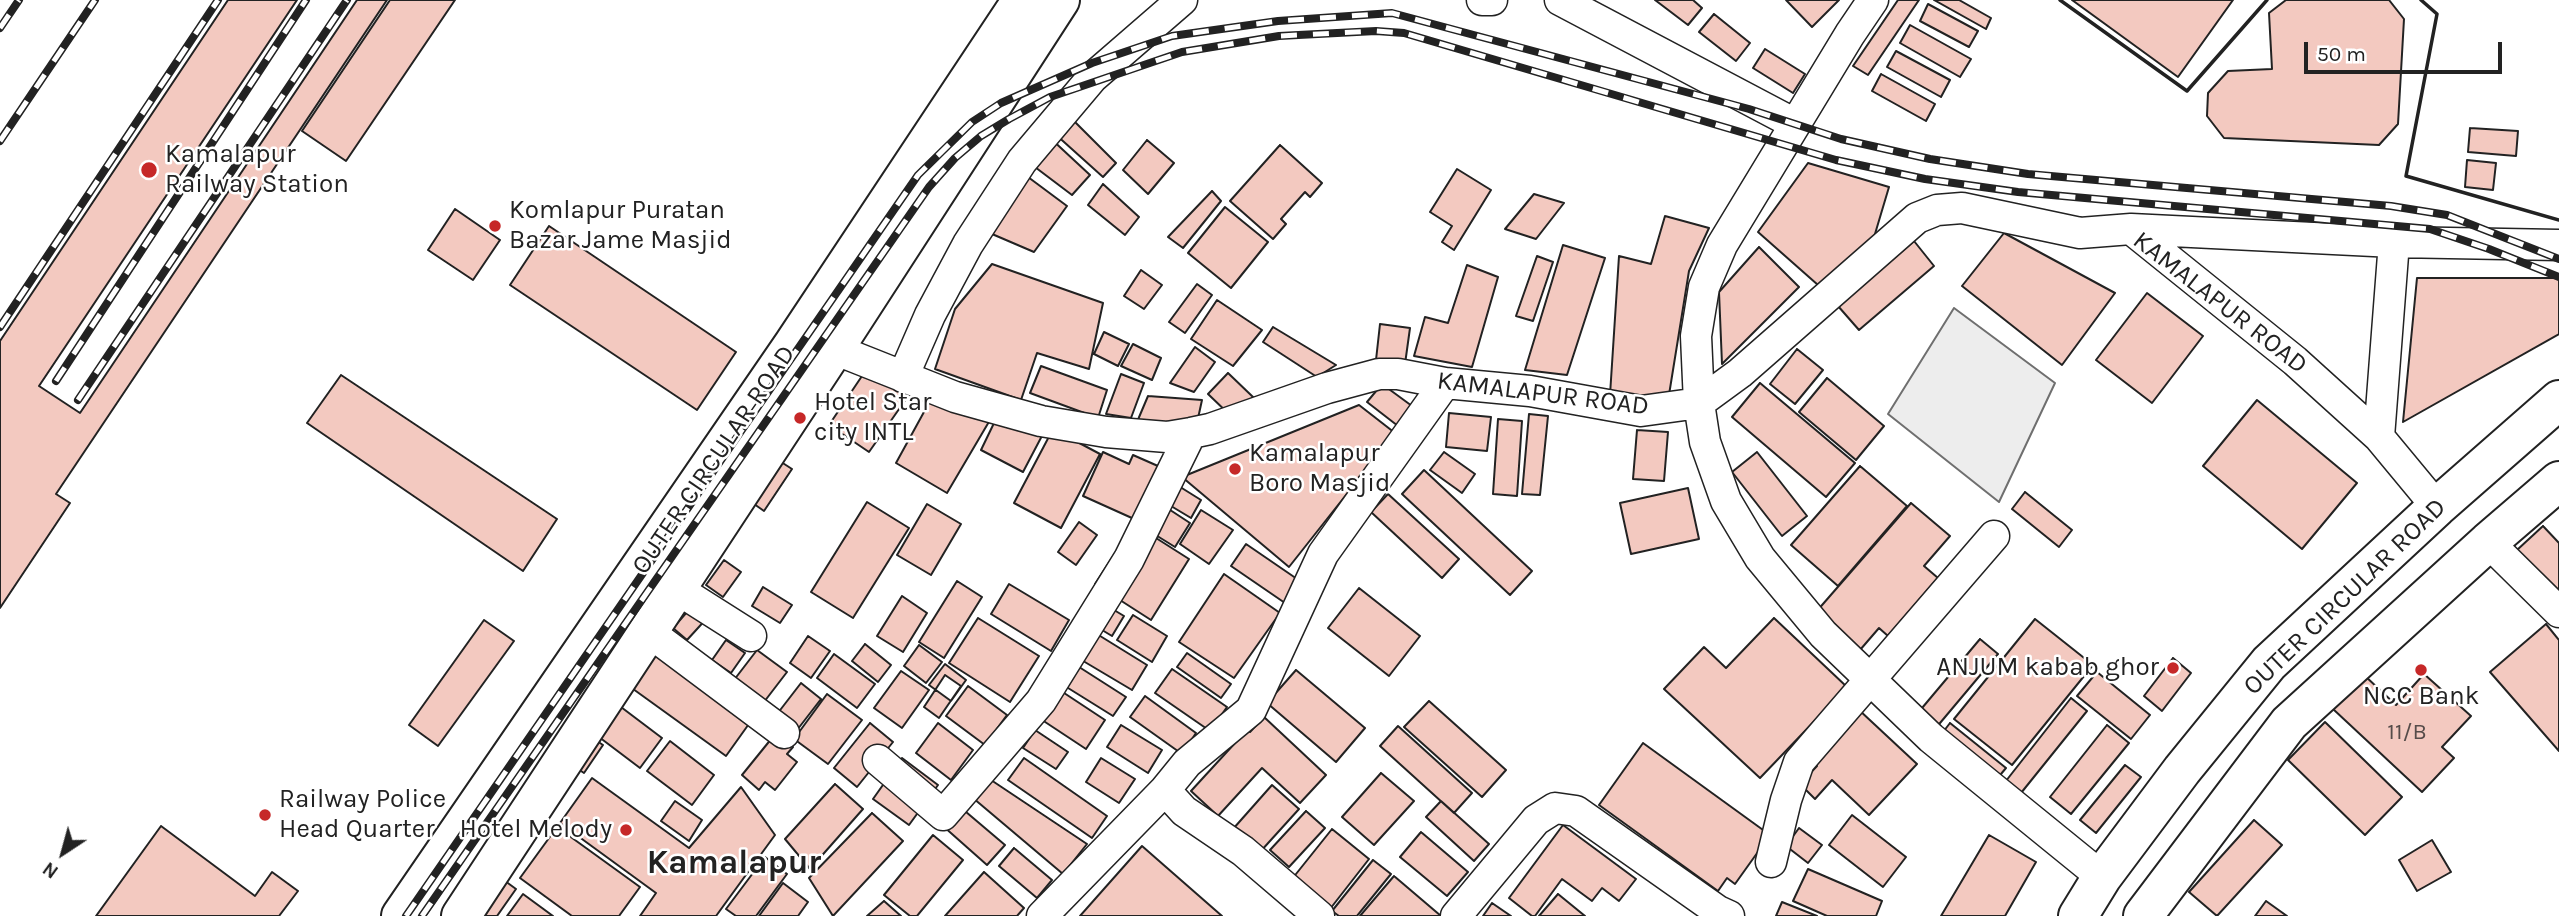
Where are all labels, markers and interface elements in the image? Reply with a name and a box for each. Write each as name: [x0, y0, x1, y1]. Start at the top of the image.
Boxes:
scale bar: [2307, 28, 2505, 72]
text: 50 m: [2317, 42, 2366, 66]
place label: Kamalapur Railway Station: [165, 139, 349, 200]
marker: Kamalapur Railway Station: [139, 160, 159, 180]
place label: Komlapur Puratan Bazar Jame Masjid: [509, 195, 732, 256]
marker: Komlapur Puratan Bazar Jame Masjid: [487, 218, 503, 234]
street label: KAMALAPUR ROAD: [2126, 225, 2314, 381]
street label: OUTER CIRCULAR ROAD: [626, 340, 802, 580]
street label: KAMALAPUR ROAD: [1435, 366, 1651, 422]
place label: Hotel Star city INTL: [814, 387, 931, 448]
marker: Hotel Star city INTL: [792, 410, 808, 426]
place label: Kamalapur Boro Masjid: [1249, 438, 1390, 500]
marker: Kamalapur Boro Masjid: [1227, 461, 1243, 477]
street label: OUTER CIRCULAR ROAD: [2237, 492, 2453, 702]
place label: ANJUM kabab ghor: [1936, 652, 2159, 684]
marker: ANJUM kabab ghor: [2165, 660, 2181, 676]
marker: NCC Bank: [2413, 662, 2429, 678]
place label: NCC Bank: [2363, 681, 2479, 713]
house number: 11/B: [2387, 718, 2427, 746]
place label: Railway Police Head Quarter: [279, 784, 446, 846]
marker: Railway Police Head Quarter: [257, 807, 273, 823]
place label: Hotel Melody: [459, 814, 612, 846]
north arrow: [28, 818, 98, 888]
marker: Hotel Melody: [618, 822, 634, 838]
district label: Kamalapur: [647, 844, 821, 884]
text: N: [39, 857, 63, 883]

